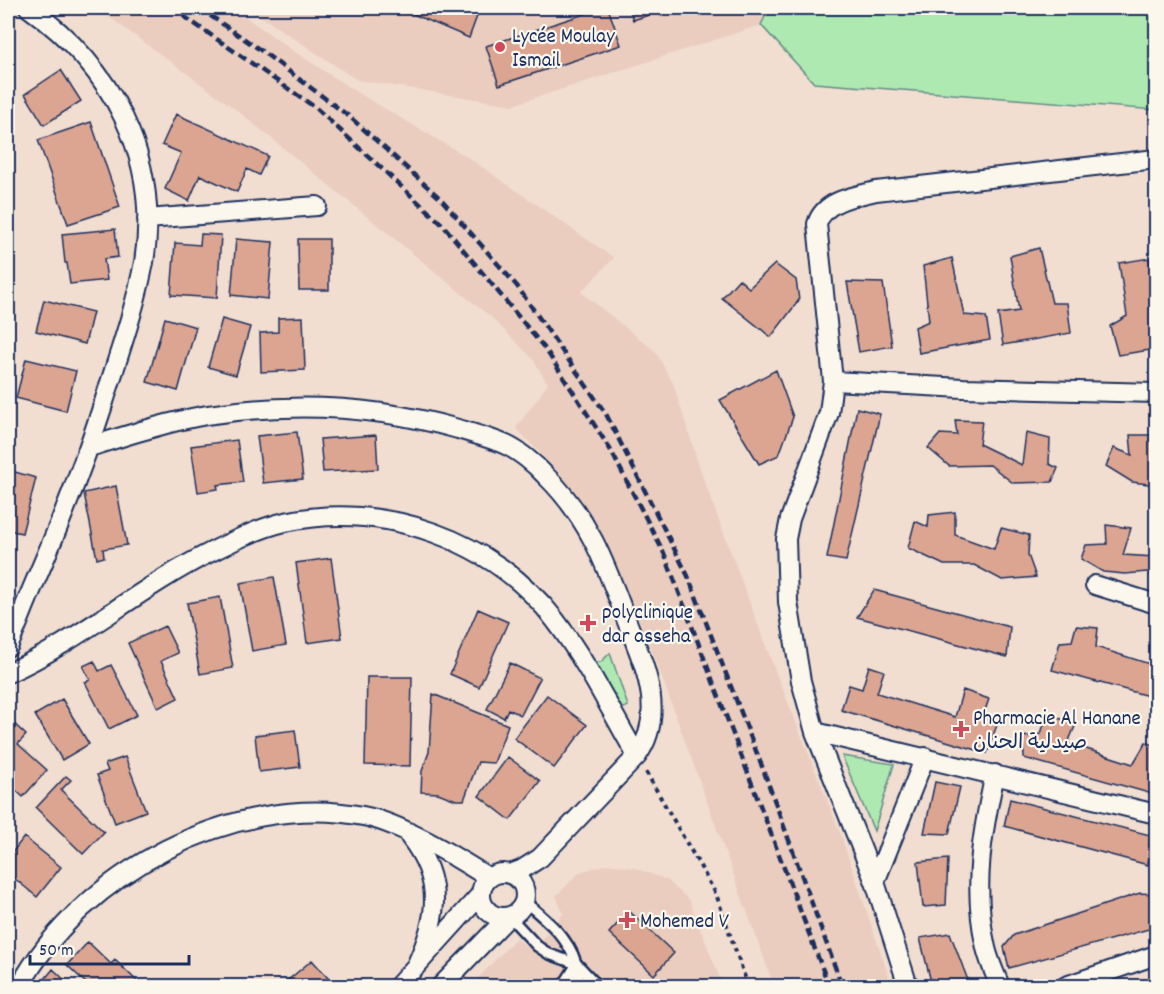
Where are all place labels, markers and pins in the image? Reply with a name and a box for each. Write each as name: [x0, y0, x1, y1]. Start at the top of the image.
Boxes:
place label: Lycée Moulay Ismail: [512, 23, 615, 77]
marker: Lycée Moulay Ismail: [493, 40, 507, 54]
place label: polyclinique dar asseha: [602, 599, 693, 653]
marker: polyclinique dar asseha: [579, 614, 597, 632]
place label: Pharmacie Al Hanane صيدلية الحنان: [973, 705, 1141, 759]
marker: Pharmacie Al Hanane صيدلية الحنان: [954, 722, 968, 736]
place label: Mohemed V: [640, 908, 729, 938]
marker: Mohemed V: [618, 911, 636, 929]

